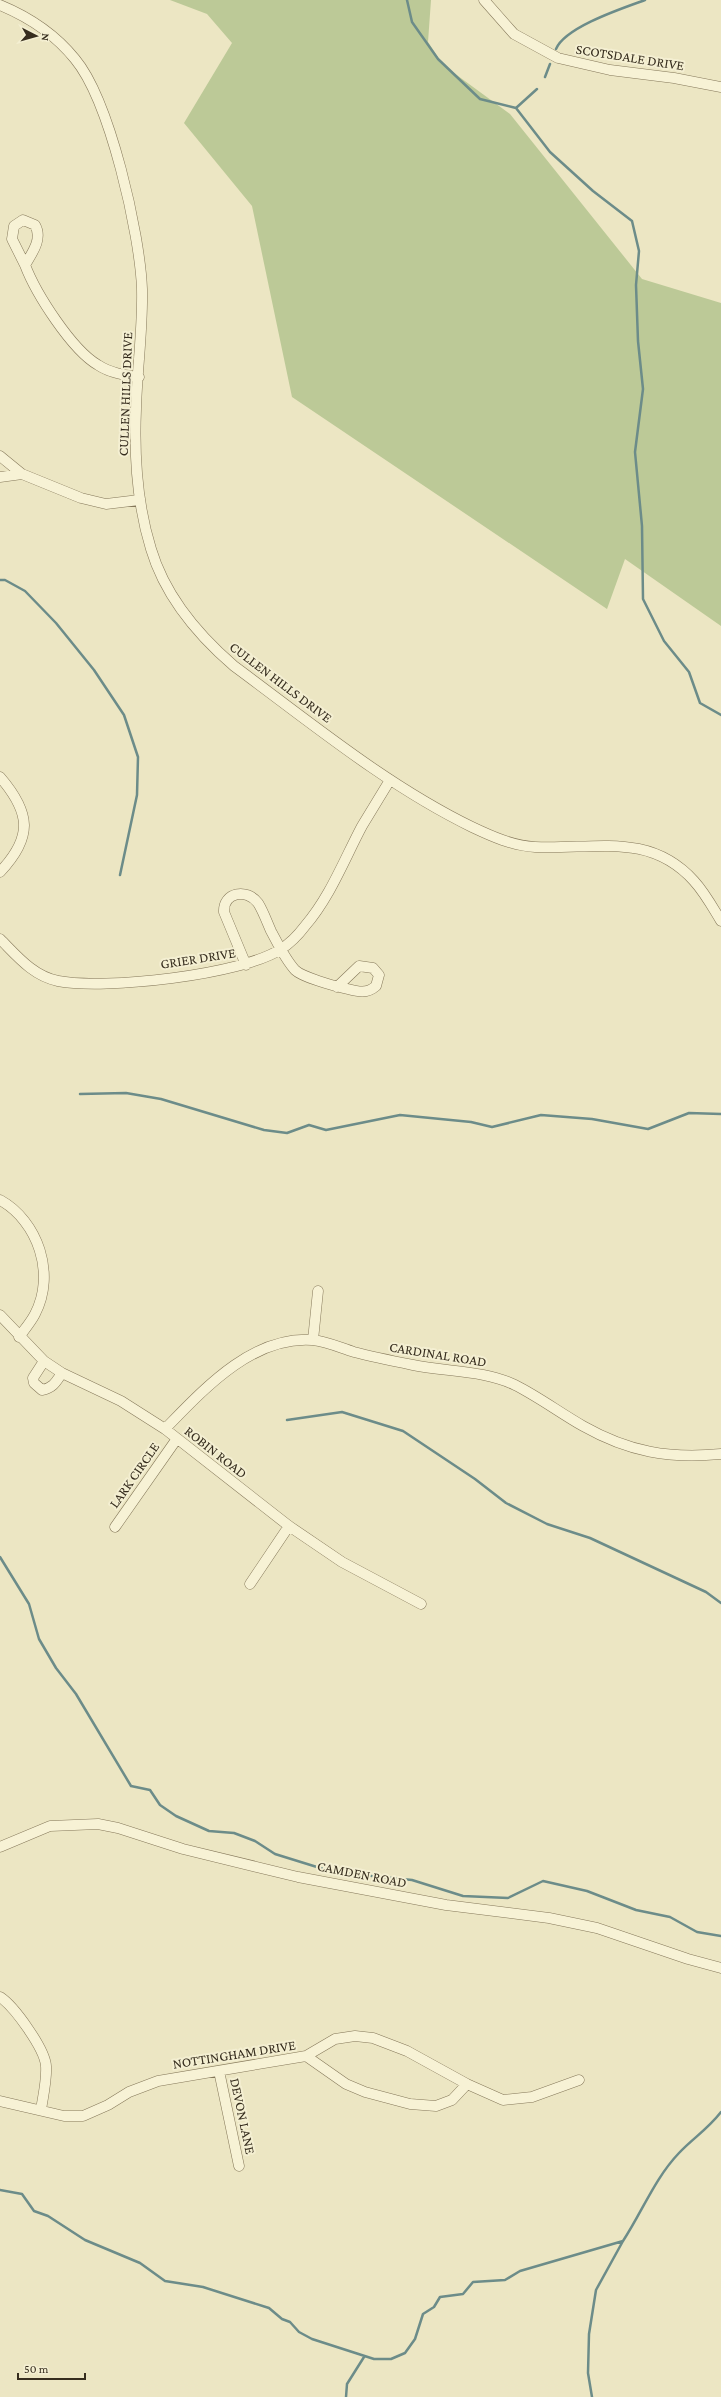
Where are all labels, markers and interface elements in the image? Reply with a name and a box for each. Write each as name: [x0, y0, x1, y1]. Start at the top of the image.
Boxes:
north arrow: [16, 16, 56, 56]
text: N: [40, 33, 52, 42]
street label: SCOTSDALE DRIVE: [575, 41, 686, 74]
street label: CULLEN HILLS DRIVE: [115, 331, 135, 456]
street label: CULLEN HILLS DRIVE: [227, 638, 336, 726]
street label: GRIER DRIVE: [159, 944, 237, 972]
street label: CARDINAL ROAD: [388, 1338, 488, 1370]
street label: ROBIN ROAD: [182, 1423, 250, 1481]
street label: LARK CIRCLE: [106, 1439, 163, 1511]
street label: CAMDEN ROAD: [316, 1857, 408, 1891]
street label: NOTTINGHAM DRIVE: [171, 2036, 297, 2072]
street label: DEVON LANE: [227, 2076, 259, 2156]
scale bar: [18, 2355, 85, 2381]
text: 50 m: [24, 2362, 49, 2376]

